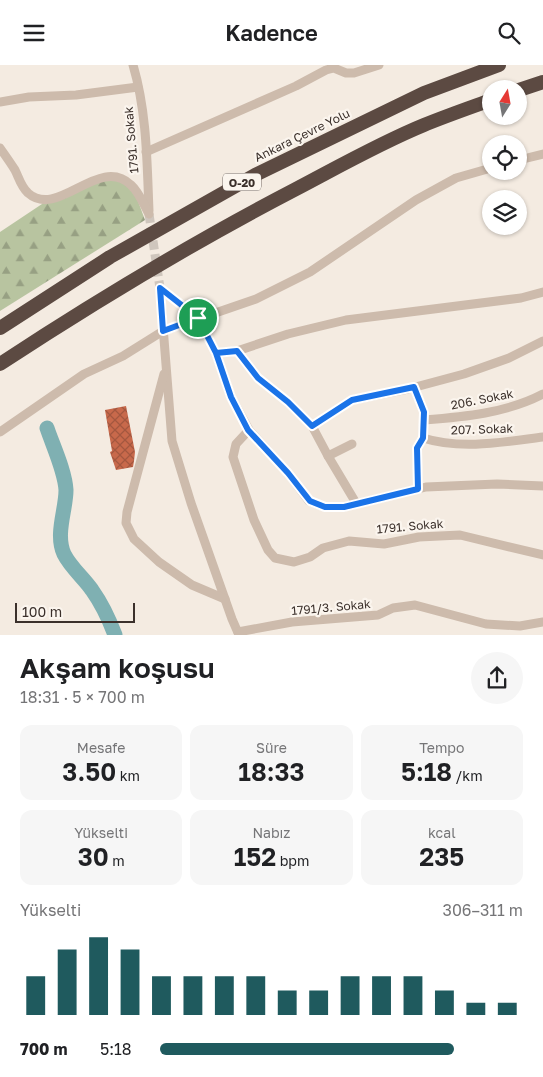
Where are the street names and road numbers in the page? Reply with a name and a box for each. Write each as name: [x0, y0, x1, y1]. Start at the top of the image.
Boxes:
street label: Ankara Çevre Yolu: [252, 105, 352, 165]
street label: 1791. Sokak: [121, 106, 141, 174]
road number: O-20: [223, 173, 261, 190]
street label: 206. Sokak: [449, 386, 515, 412]
street label: 207. Sokak: [451, 420, 514, 438]
street label: 1791. Sokak: [376, 516, 444, 536]
street label: 1791/3. Sokak: [291, 596, 372, 618]

